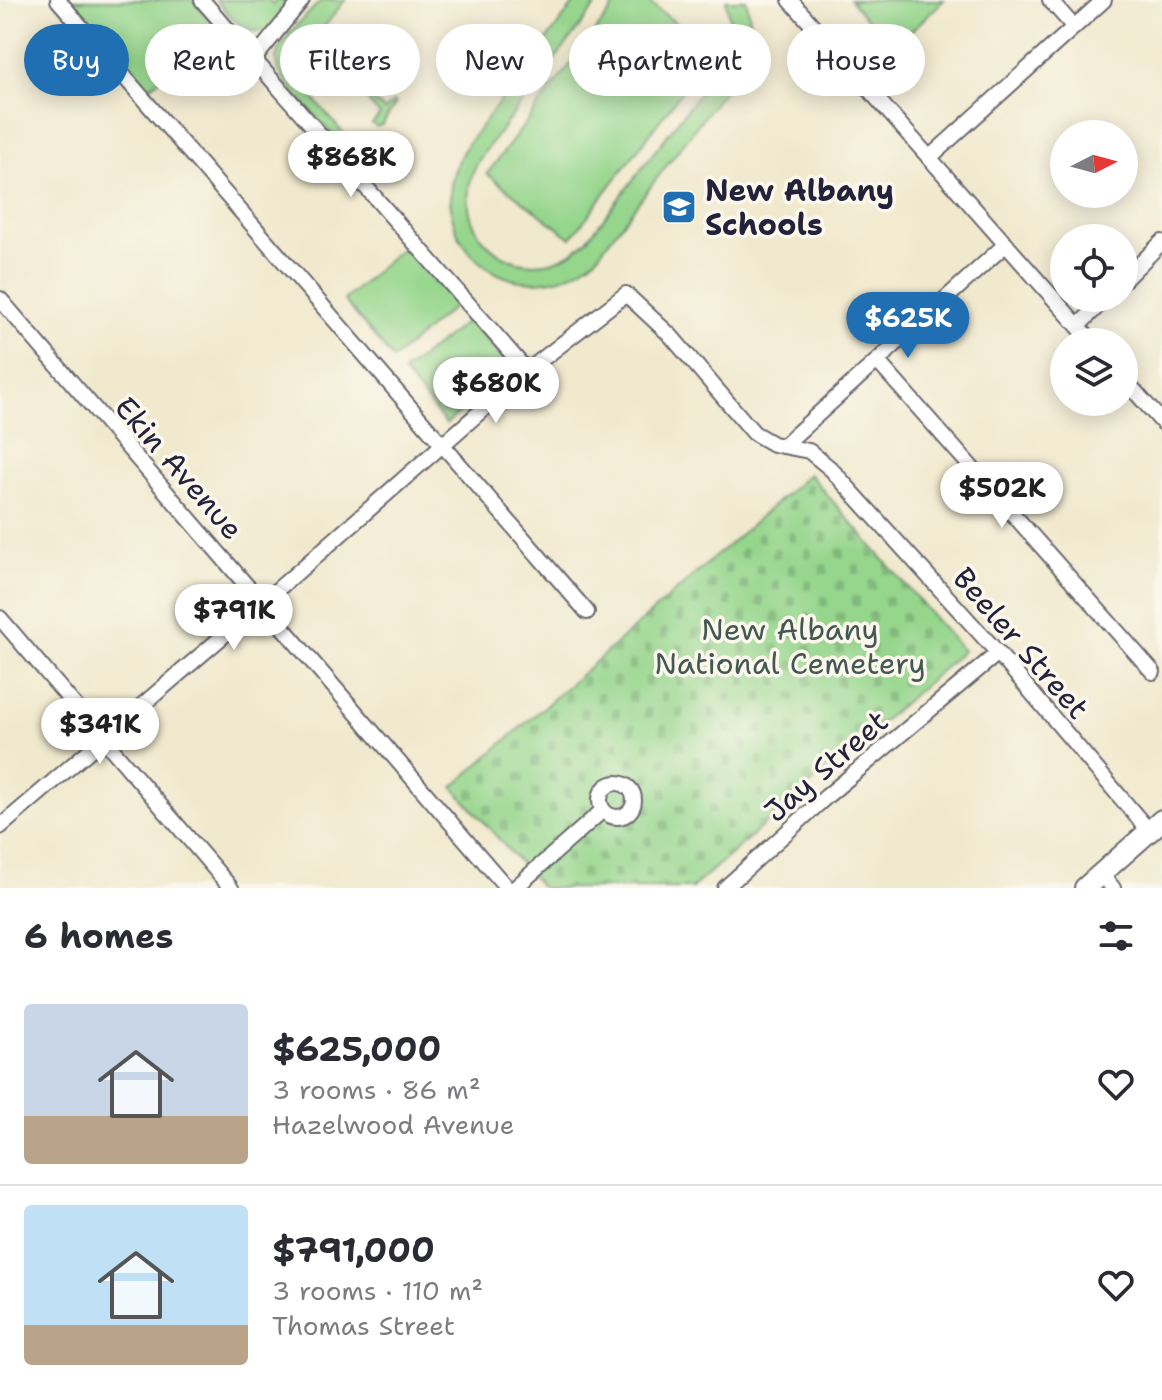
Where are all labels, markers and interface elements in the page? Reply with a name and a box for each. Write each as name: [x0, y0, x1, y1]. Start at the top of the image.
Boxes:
chip: Buy: [24, 24, 129, 96]
chip: Rent: [145, 24, 264, 96]
chip: Filters: [280, 24, 420, 96]
chip: New: [436, 24, 553, 96]
chip: Apartment: [569, 24, 771, 96]
chip: House: [787, 24, 925, 96]
north arrow: [1050, 120, 1138, 208]
map controls: [1050, 120, 1138, 416]
pin: $868K: [295, 131, 407, 199]
text: $868K: [306, 139, 396, 174]
place label: New Albany Schools: [705, 170, 894, 245]
school or university icon: New Albany Schools: [660, 188, 698, 226]
button: locate: [1050, 224, 1138, 312]
pin: $625K: [852, 292, 964, 360]
text: $625K: [864, 300, 952, 335]
button: layers: [1050, 328, 1138, 416]
pin: $680K: [440, 357, 552, 425]
text: $680K: [451, 365, 541, 400]
street label: Ekin Avenue: [105, 388, 253, 548]
pin: $502K: [946, 462, 1058, 530]
text: $502K: [958, 470, 1046, 505]
street label: Beeler Street: [944, 558, 1098, 728]
pin: $791K: [178, 584, 290, 652]
text: $791K: [193, 592, 275, 627]
park label: New Albany National Cemetery: [654, 609, 926, 684]
pin: $341K: [44, 698, 156, 766]
street label: Jay Street: [755, 701, 897, 831]
text: $341K: [59, 706, 141, 741]
text: 6 homes: [24, 913, 173, 959]
icon: filters: [1094, 914, 1138, 958]
text: $625,000: [272, 1026, 441, 1072]
icon: home: [88, 1036, 184, 1132]
icon: heart: [1094, 1062, 1138, 1106]
text: 3 rooms · 86 m²: [272, 1072, 481, 1107]
text: Hazelwood Avenue: [272, 1107, 514, 1142]
text: $791,000: [272, 1227, 435, 1273]
icon: home: [88, 1237, 184, 1333]
icon: heart: [1094, 1263, 1138, 1307]
text: 3 rooms · 110 m²: [272, 1273, 483, 1308]
text: Thomas Street: [272, 1308, 455, 1343]

